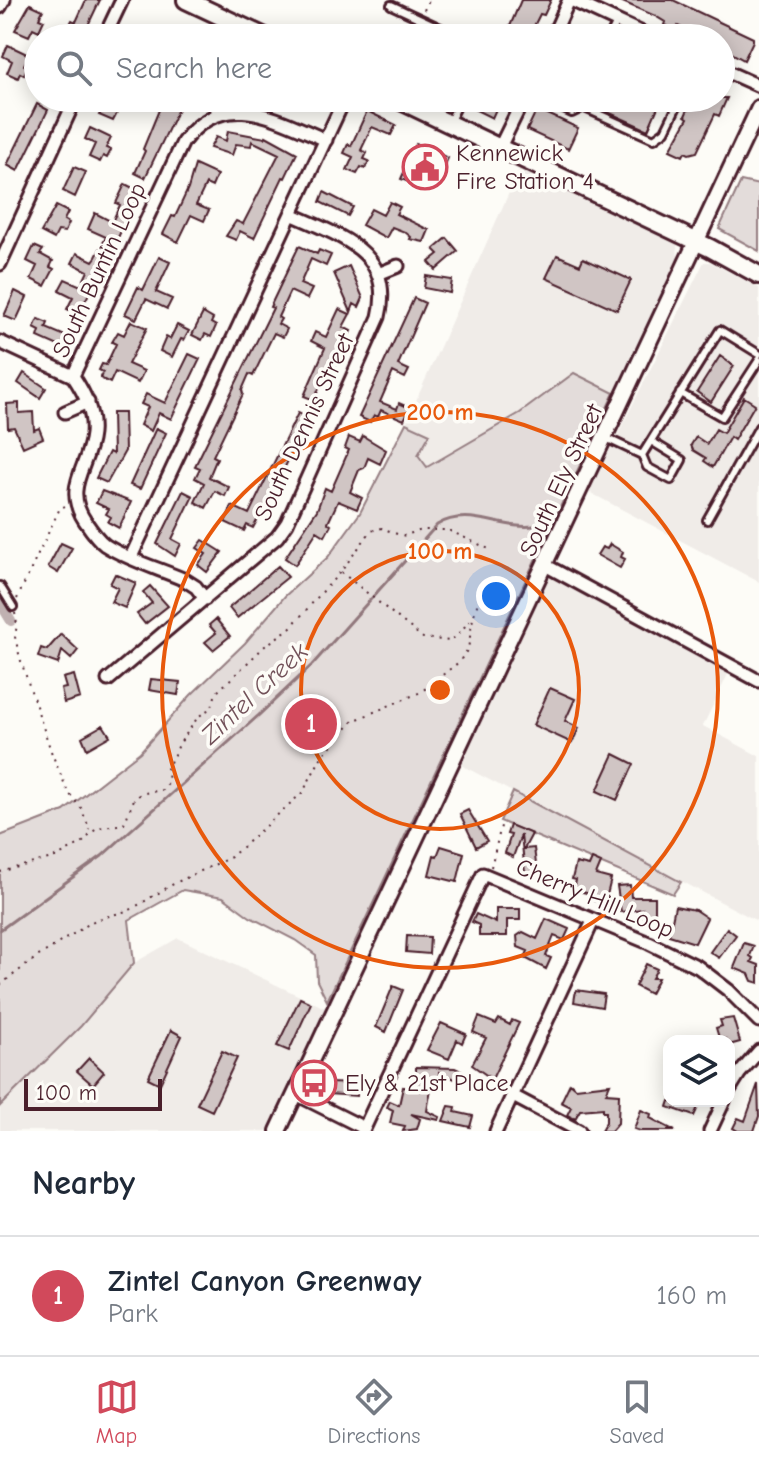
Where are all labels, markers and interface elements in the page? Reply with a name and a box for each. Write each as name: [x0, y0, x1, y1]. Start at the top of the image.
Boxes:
search box: [24, 24, 735, 112]
icon: search: [52, 46, 96, 90]
text: Search here: [116, 51, 272, 86]
place label: Kennewick Fire Station 4: [456, 139, 594, 195]
public building icon: Kennewick Fire Station 4: [401, 143, 449, 191]
street label: South Buntin Loop: [46, 178, 152, 362]
street label: South Dennis Street: [248, 328, 360, 525]
text: 200 m: [406, 398, 474, 426]
street label: South Ely Street: [514, 399, 609, 560]
text: 100 m: [408, 537, 472, 565]
your location: [476, 576, 516, 616]
water label: Zintel Creek: [194, 637, 314, 751]
centre of rings: [426, 676, 454, 704]
pin: 1: [285, 694, 337, 754]
street label: Cherry Hill Loop: [512, 852, 678, 944]
map controls: [663, 1035, 735, 1107]
button: layers: [663, 1035, 735, 1107]
bus stop icon: Ely & 21st Place: [290, 1059, 338, 1107]
place label: Ely & 21st Place: [345, 1069, 509, 1097]
scale bar: [24, 1075, 162, 1111]
text: 100 m: [36, 1080, 97, 1106]
text: Nearby: [32, 1163, 135, 1203]
text: Zintel Canyon Greenway: [108, 1264, 421, 1299]
text: 1: [53, 1281, 63, 1311]
text: 160 m: [657, 1281, 727, 1311]
text: Park: [108, 1299, 158, 1329]
tab: Map: [95, 1375, 139, 1449]
tab: Directions: [328, 1375, 421, 1449]
tab: Saved: [610, 1375, 664, 1449]

